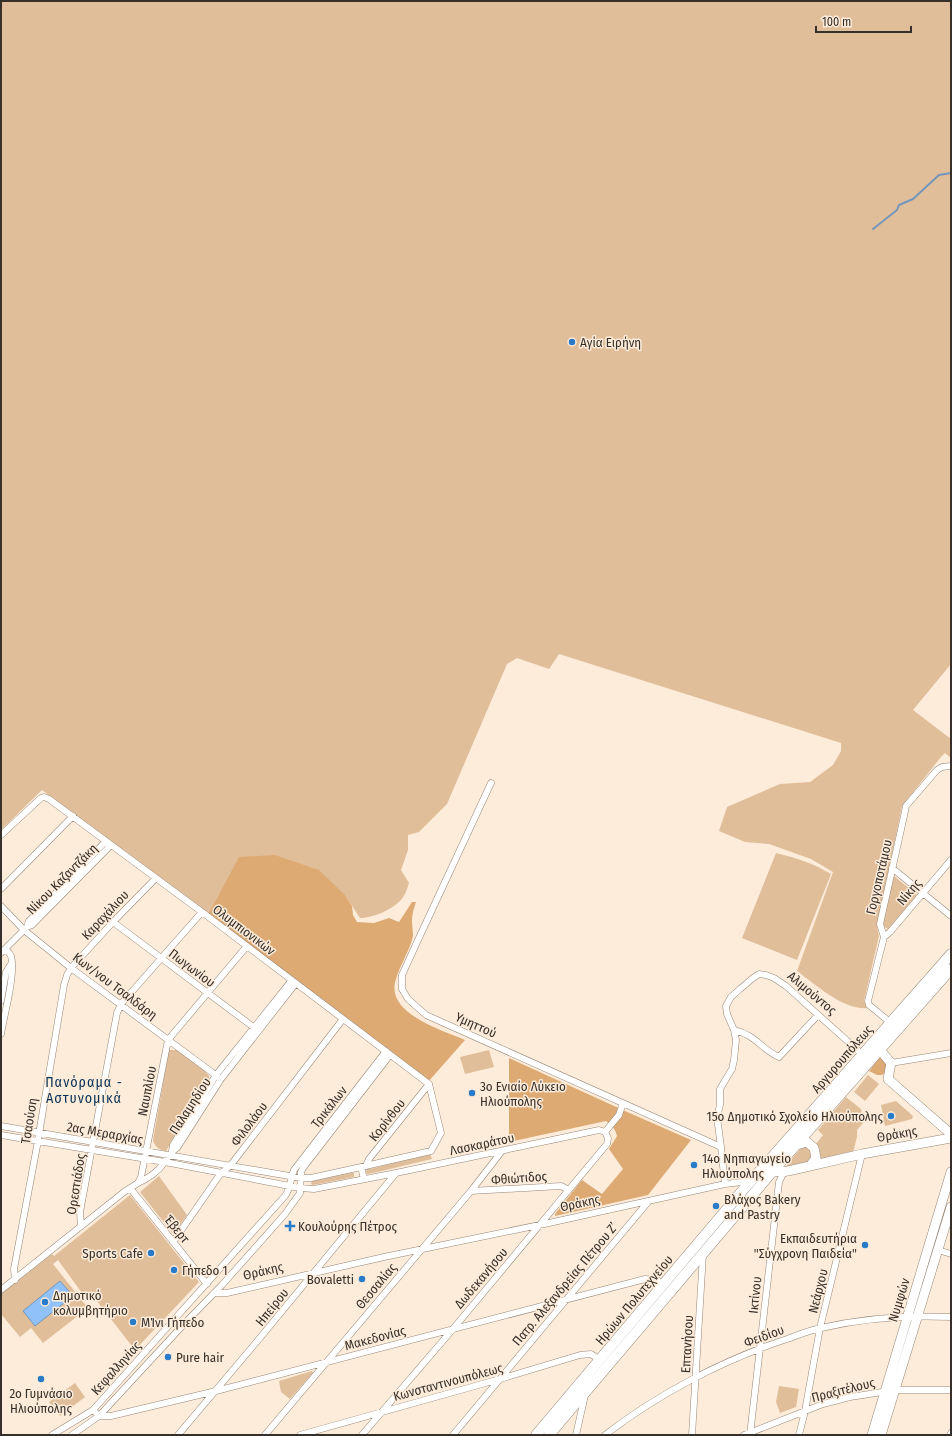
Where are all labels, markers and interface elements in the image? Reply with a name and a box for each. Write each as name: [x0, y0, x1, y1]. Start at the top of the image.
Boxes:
scale bar: [816, 8, 911, 34]
text: 100 m: [822, 15, 851, 29]
place label: Αγία Ειρήνη: [580, 335, 641, 350]
marker: Αγία Ειρήνη: [567, 337, 577, 347]
street label: Γοργοποτάμου: [863, 838, 895, 916]
street label: Νίκου Καζαντζάκη: [24, 841, 100, 917]
street label: Νίκης: [894, 875, 925, 908]
street label: Καραχάλιου: [78, 887, 132, 943]
street label: Ολυμπιονικών: [210, 902, 278, 958]
street label: Πωγωνίου: [166, 946, 218, 990]
street label: Κων/νου Τσαλδάρη: [70, 949, 160, 1023]
street label: Αλιμούντος: [785, 968, 840, 1018]
street label: Υμηττού: [453, 1009, 499, 1041]
street label: Αργυρουπόλεως: [808, 1022, 876, 1096]
street label: Ναυπλίου: [135, 1065, 159, 1117]
district label: Πανόραμα - Αστυνομικά: [45, 1074, 123, 1107]
street label: Παλαμηδίου: [166, 1075, 214, 1137]
place label: 3ο Ενιαίο Λύκειο Ηλιούπολης: [480, 1079, 566, 1109]
street label: Τρικάλων: [308, 1083, 350, 1131]
marker: 3ο Ενιαίο Λύκειο Ηλιούπολης: [467, 1088, 477, 1098]
street label: Κορίνθου: [366, 1096, 408, 1144]
street label: Τσαούση: [18, 1097, 40, 1145]
street label: Φιλολάου: [228, 1099, 270, 1149]
place label: 15ο Δημοτικό Σχολείο Ηλιούπολης: [707, 1109, 883, 1124]
marker: 15ο Δημοτικό Σχολείο Ηλιούπολης: [886, 1111, 896, 1121]
street label: 2ας Μεραρχίας: [66, 1119, 145, 1147]
street label: Θράκης: [876, 1123, 919, 1145]
street label: Λασκαράτου: [448, 1130, 516, 1158]
place label: 14ο Νηπιαγωγείο Ηλιούπολης: [702, 1151, 791, 1181]
street label: Ορεστιάδος: [64, 1152, 88, 1216]
marker: 14ο Νηπιαγωγείο Ηλιούπολης: [689, 1160, 699, 1170]
street label: Φθιώτιδος: [491, 1169, 548, 1187]
street label: Θράκης: [559, 1191, 602, 1215]
place label: Βλάχος Bakery and Pastry: [724, 1192, 801, 1222]
marker: Βλάχος Bakery and Pastry: [711, 1201, 721, 1211]
street label: Έβερτ: [161, 1212, 193, 1246]
place label: Κουλούρης Πέτρος: [298, 1219, 398, 1234]
street label: Πατρ. Αλεξανδρείας Πέτρου Ζ’: [509, 1219, 621, 1349]
marker: Κουλούρης Πέτρος: [285, 1221, 295, 1231]
place label: Εκπαιδευτήρια "Σύγχρονη Παιδεία": [754, 1231, 857, 1261]
marker: Εκπαιδευτήρια "Σύγχρονη Παιδεία": [860, 1240, 870, 1250]
street label: Δωδεκανήσου: [451, 1245, 511, 1311]
place label: Sports Cafe: [82, 1246, 143, 1261]
marker: Sports Cafe: [146, 1248, 156, 1258]
street label: Ηρώων Πολυτεχνείου: [592, 1252, 676, 1348]
street label: Θράκης: [242, 1259, 285, 1283]
street label: Θεσσαλίας: [352, 1260, 400, 1312]
place label: Γήπεδο 1: [182, 1263, 228, 1278]
marker: Γήπεδο 1: [169, 1265, 179, 1275]
street label: Νεάρχου: [805, 1267, 831, 1315]
place label: Bovaletti: [307, 1272, 354, 1287]
marker: Bovaletti: [357, 1274, 367, 1284]
street label: Ικτίνου: [746, 1276, 764, 1314]
street label: Νυμφών: [885, 1276, 913, 1324]
street label: Ηπείρου: [252, 1285, 292, 1329]
place label: Δημοτικό κολυμβητήριο: [53, 1288, 128, 1318]
marker: Δημοτικό κολυμβητήριο: [40, 1297, 50, 1307]
place label: ΜΊνι Γήπεδο: [141, 1315, 205, 1330]
street label: Επτανήσου: [678, 1315, 696, 1373]
marker: ΜΊνι Γήπεδο: [128, 1317, 138, 1327]
street label: Φειδίου: [742, 1322, 786, 1350]
street label: Μακεδονίας: [343, 1323, 408, 1353]
street label: Κεφαλληνίας: [88, 1338, 144, 1398]
place label: Pure hair: [176, 1350, 224, 1365]
marker: Pure hair: [163, 1352, 173, 1362]
street label: Κωνσταντινουπόλεως: [392, 1360, 505, 1404]
marker: 2ο Γυμνάσιο Ηλιούπολης: [36, 1374, 46, 1384]
street label: Πραξιτέλους: [810, 1375, 877, 1405]
place label: 2ο Γυμνάσιο Ηλιούπολης: [9, 1386, 73, 1416]

